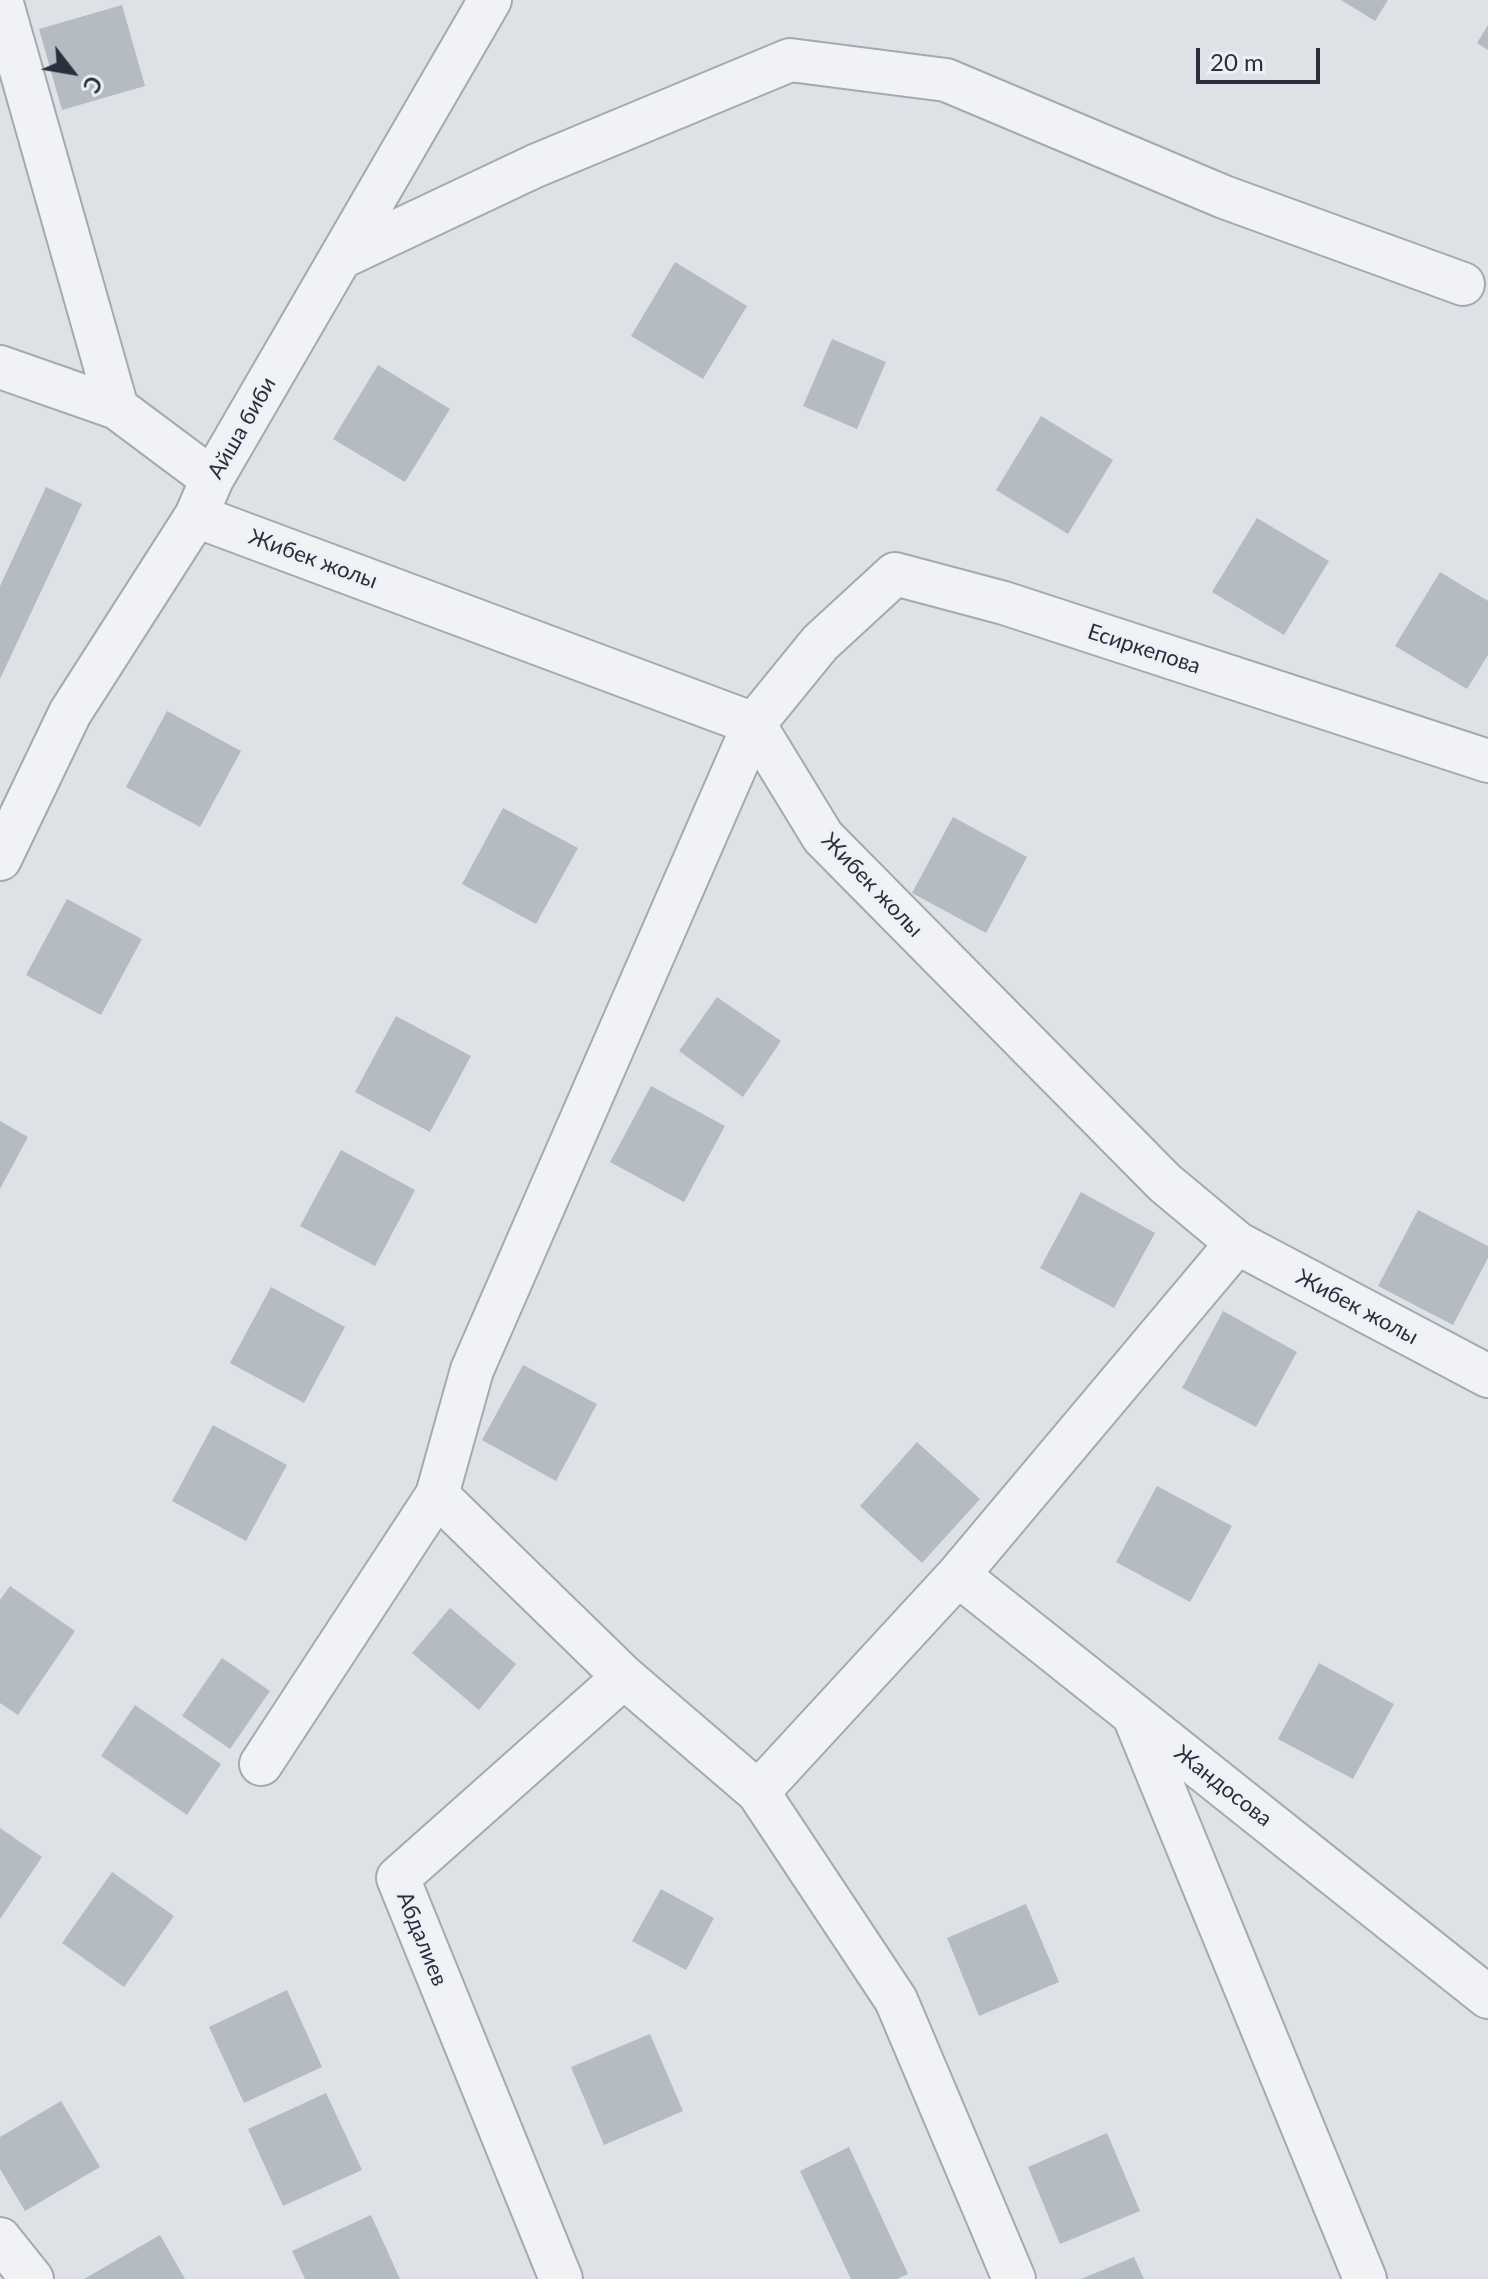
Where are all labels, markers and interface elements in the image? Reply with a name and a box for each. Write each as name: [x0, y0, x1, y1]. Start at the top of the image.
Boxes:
north arrow: [32, 32, 112, 112]
scale bar: [1200, 32, 1324, 82]
text: 20 m: [1210, 47, 1264, 76]
text: С: [78, 71, 108, 98]
street label: Айша биби: [202, 372, 282, 484]
street label: Жибек жолы: [245, 524, 381, 594]
street label: Есиркепова: [1084, 618, 1204, 680]
street label: Жибек жолы: [816, 827, 928, 943]
street label: Жибек жолы: [1291, 1264, 1423, 1350]
street label: Жандосова: [1169, 1740, 1277, 1832]
street label: Абдалиев: [391, 1888, 453, 1990]

